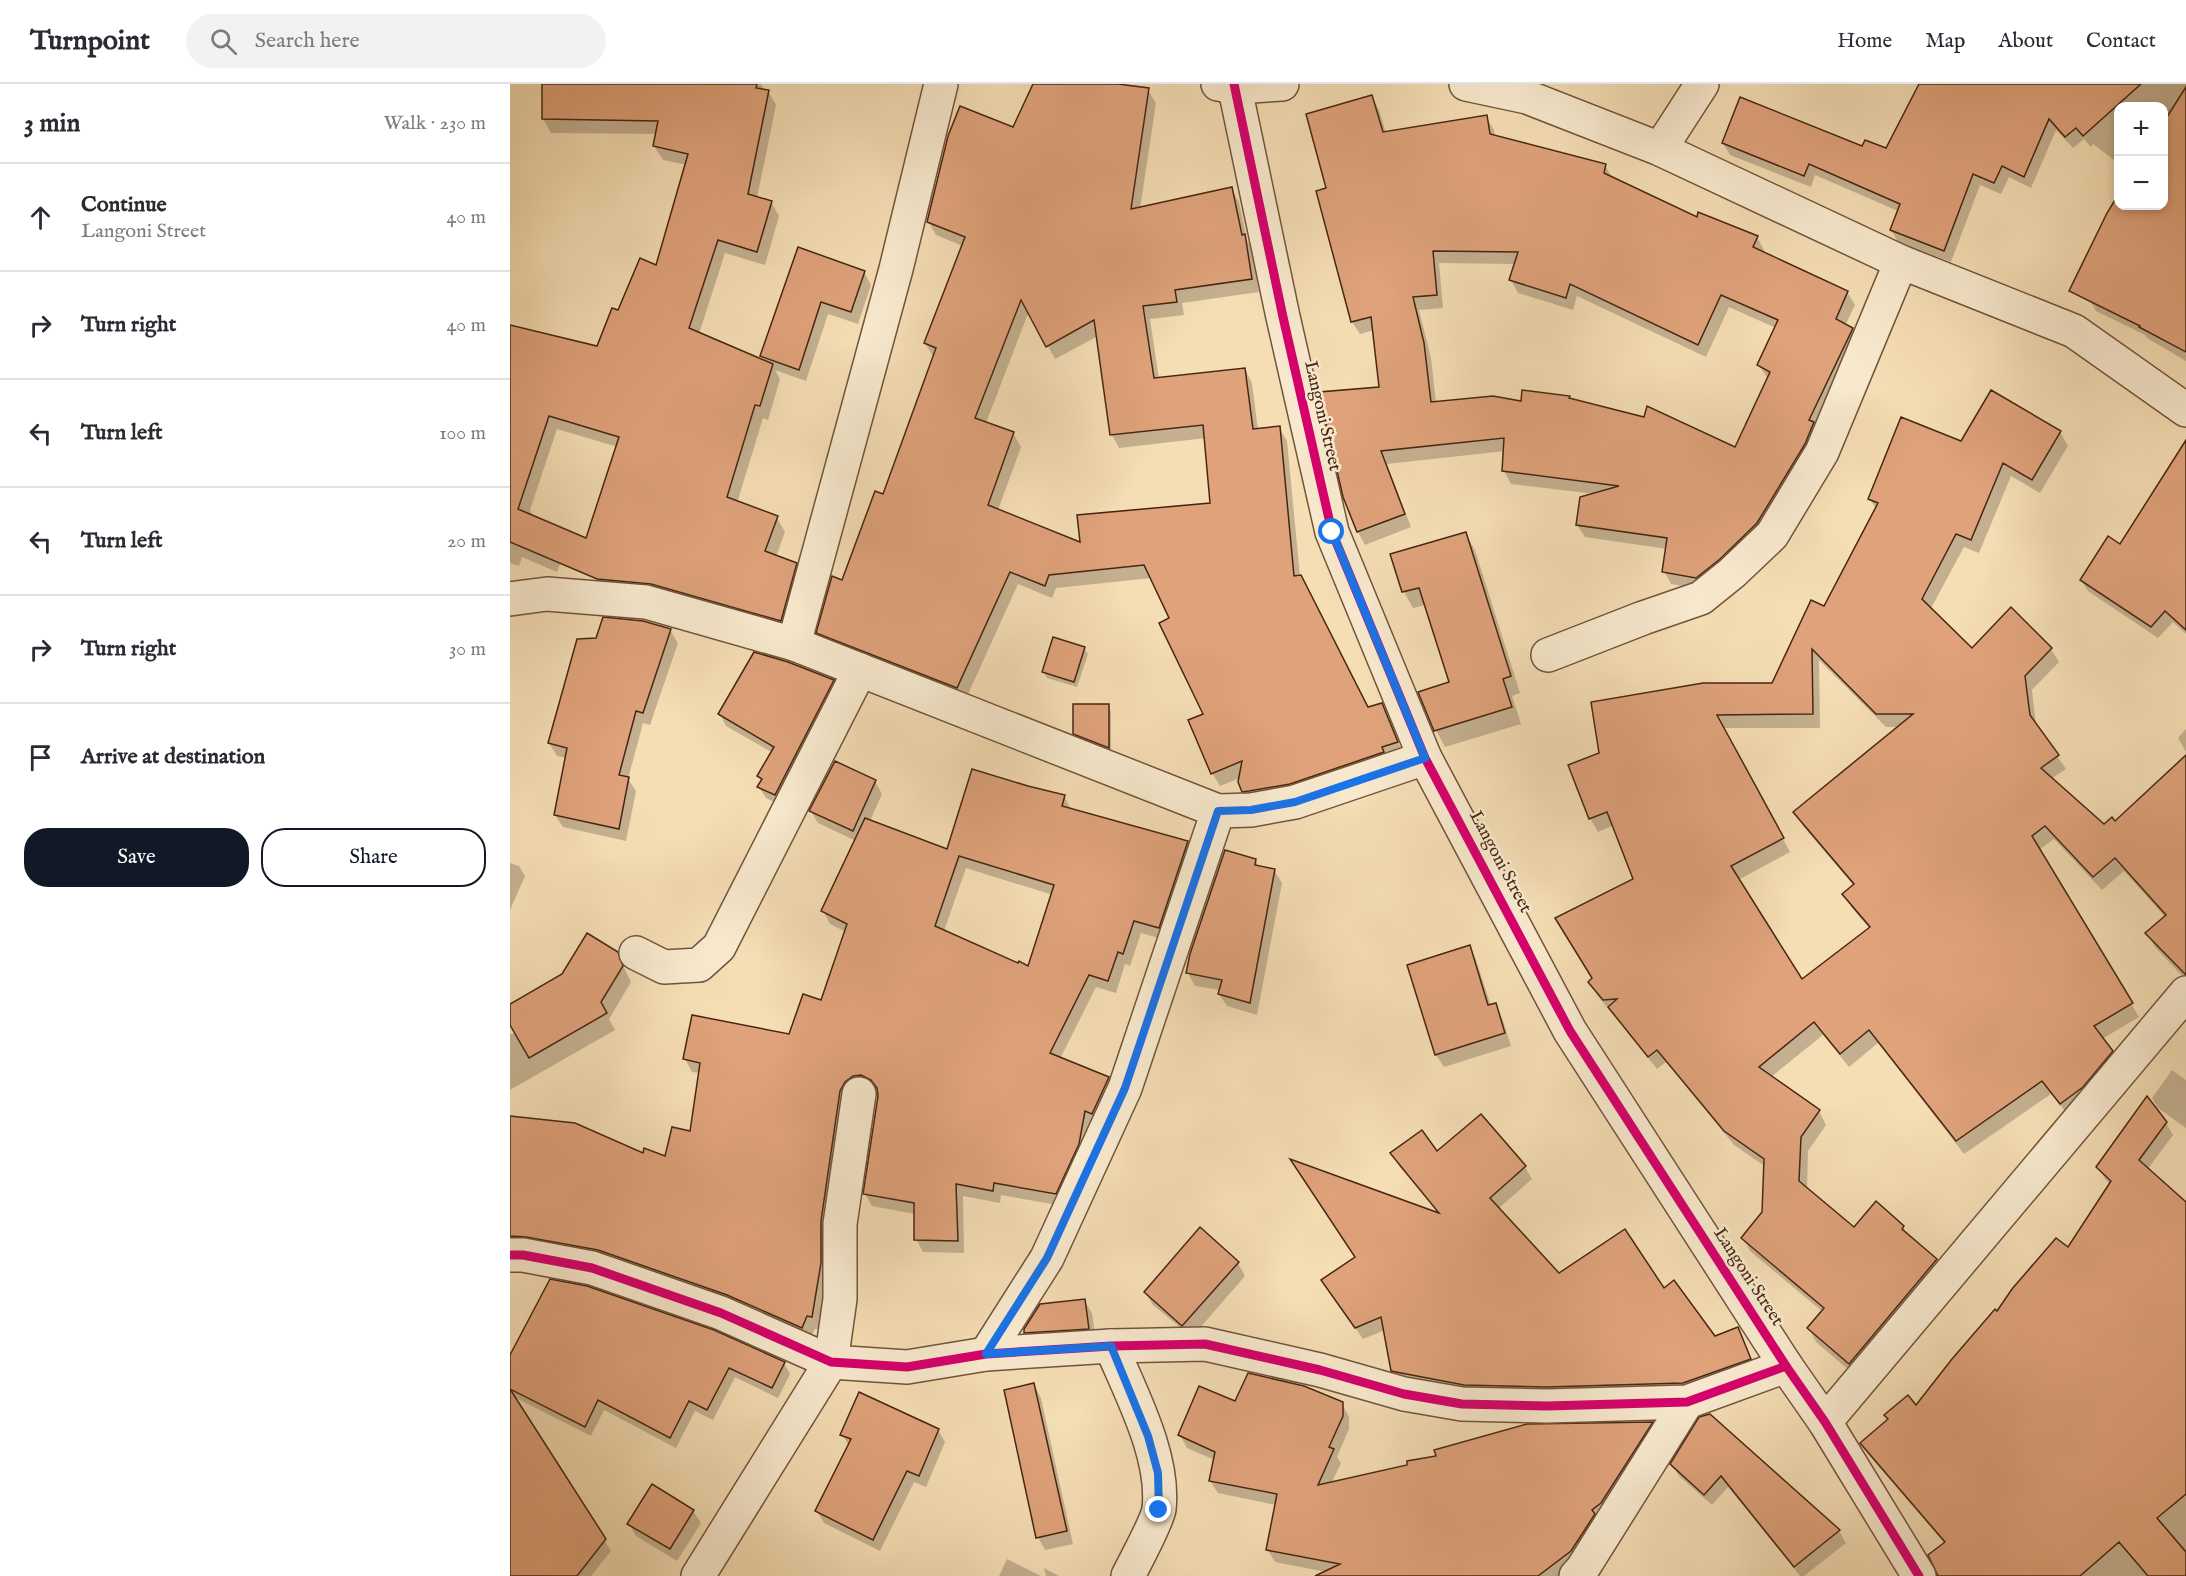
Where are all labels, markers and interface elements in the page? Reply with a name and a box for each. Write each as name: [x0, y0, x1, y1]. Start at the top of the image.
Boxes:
search box: [186, 14, 606, 68]
text: Turnpoint: [30, 24, 150, 59]
icon: search: [207, 25, 240, 58]
text: Search here: [255, 27, 360, 55]
text: Home: [1837, 28, 1892, 55]
text: Map: [1925, 28, 1965, 55]
text: About: [1998, 28, 2053, 55]
text: Contact: [2086, 28, 2156, 55]
map controls: [2114, 102, 2168, 210]
button: +: [2114, 102, 2168, 156]
text: 3 min: [24, 107, 80, 140]
text: Walk · 230 m: [384, 111, 486, 136]
button: −: [2114, 156, 2168, 210]
text: Continue: [81, 191, 167, 219]
icon: ahead: [24, 201, 57, 234]
text: 40 m: [447, 205, 486, 230]
text: Langoni Street: [81, 219, 206, 244]
icon: right: [24, 309, 57, 342]
text: Turn right: [81, 311, 176, 339]
text: 40 m: [447, 313, 486, 338]
street label: Langoni Street: [1298, 359, 1346, 473]
icon: left: [24, 417, 57, 450]
text: Turn left: [81, 419, 163, 447]
text: 100 m: [439, 421, 486, 446]
route start: [1318, 518, 1344, 544]
icon: left: [24, 525, 57, 558]
text: Turn left: [81, 527, 163, 555]
text: 20 m: [447, 529, 486, 554]
icon: right: [24, 633, 57, 666]
text: Turn right: [81, 635, 176, 663]
text: 30 m: [449, 637, 486, 662]
icon: arrive: [24, 741, 57, 774]
text: Arrive at destination: [81, 743, 265, 771]
street label: Langoni Street: [1463, 807, 1537, 917]
button: Save: [24, 828, 249, 887]
button: Share: [261, 828, 486, 887]
street label: Langoni Street: [1708, 1224, 1788, 1330]
route end: [1145, 1496, 1171, 1522]

